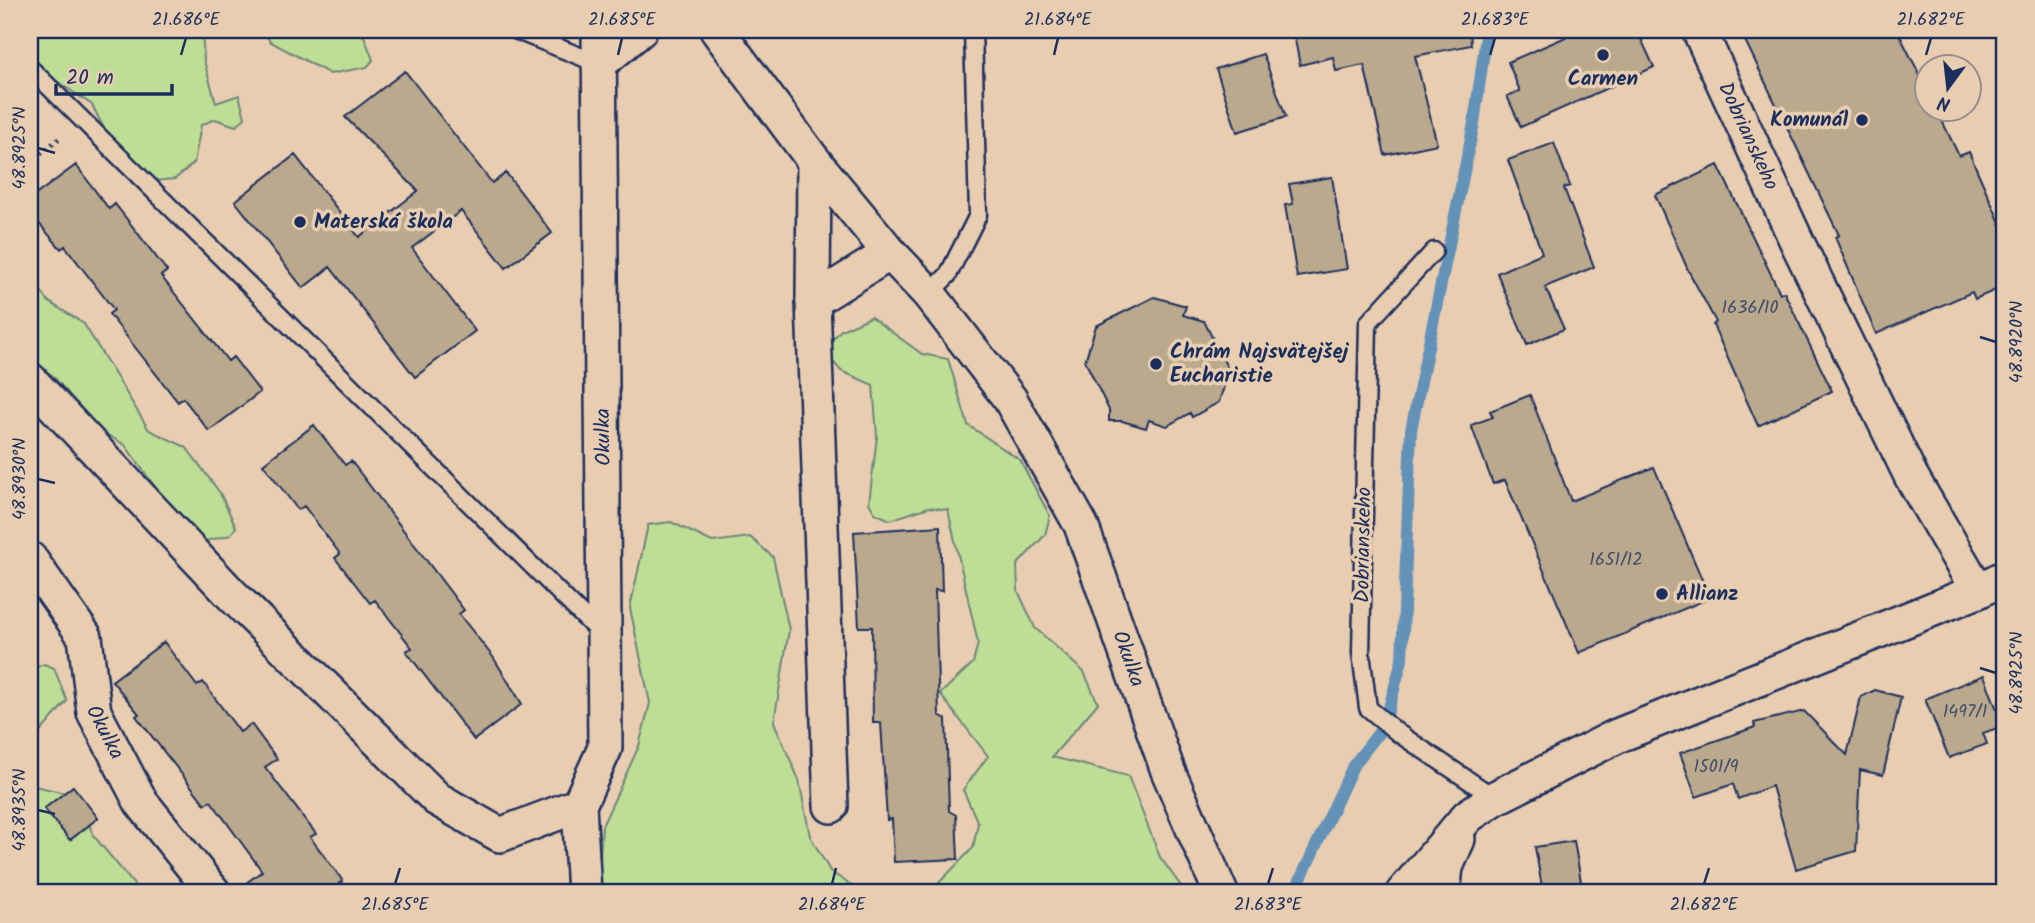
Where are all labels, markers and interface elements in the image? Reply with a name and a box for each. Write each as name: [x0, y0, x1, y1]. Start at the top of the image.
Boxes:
text: 21.686°E: [152, 6, 220, 35]
text: 21.685°E: [588, 6, 656, 35]
text: 21.684°E: [1024, 6, 1092, 35]
text: 21.683°E: [1461, 6, 1530, 35]
text: 21.682°E: [1897, 6, 1966, 35]
marker: Carmen: [1595, 47, 1611, 63]
scale bar: [56, 52, 172, 96]
north arrow: [1912, 52, 1982, 122]
text: 20 m: [66, 62, 114, 95]
place label: Carmen: [1568, 63, 1638, 96]
street label: Dobrianskeho: [1709, 77, 1787, 196]
text: N: [1934, 86, 1954, 119]
place label: Komunál: [1770, 104, 1848, 137]
text: 48.8925°N: [6, 106, 35, 190]
marker: Komunál: [1854, 112, 1870, 128]
place label: Materská škola: [314, 206, 453, 239]
marker: Materská škola: [292, 214, 308, 230]
house number: 1636/10: [1722, 294, 1778, 323]
text: 48.8920°N: [2003, 301, 2032, 383]
place label: Chrám Najsvätejšej Eucharistie: [1170, 336, 1350, 393]
marker: Chrám Najsvätejšej Eucharistie: [1148, 356, 1164, 372]
street label: Okulka: [587, 408, 621, 466]
text: 48.8930°N: [6, 438, 35, 520]
street label: Dobrianskeho: [1346, 487, 1382, 603]
house number: 1651/12: [1589, 546, 1643, 575]
place label: Allianz: [1676, 578, 1738, 611]
marker: Allianz: [1654, 586, 1670, 602]
street label: Okulka: [1103, 626, 1153, 691]
text: 48.8925°N: [2003, 631, 2032, 715]
house number: 1497/1: [1943, 698, 1987, 727]
street label: Okulka: [77, 699, 133, 766]
house number: 1501/9: [1693, 753, 1739, 782]
text: 48.8935°N: [6, 769, 35, 851]
text: 21.685°E: [361, 891, 429, 920]
text: 21.684°E: [798, 891, 866, 920]
text: 21.683°E: [1234, 891, 1303, 920]
text: 21.682°E: [1670, 891, 1739, 920]

